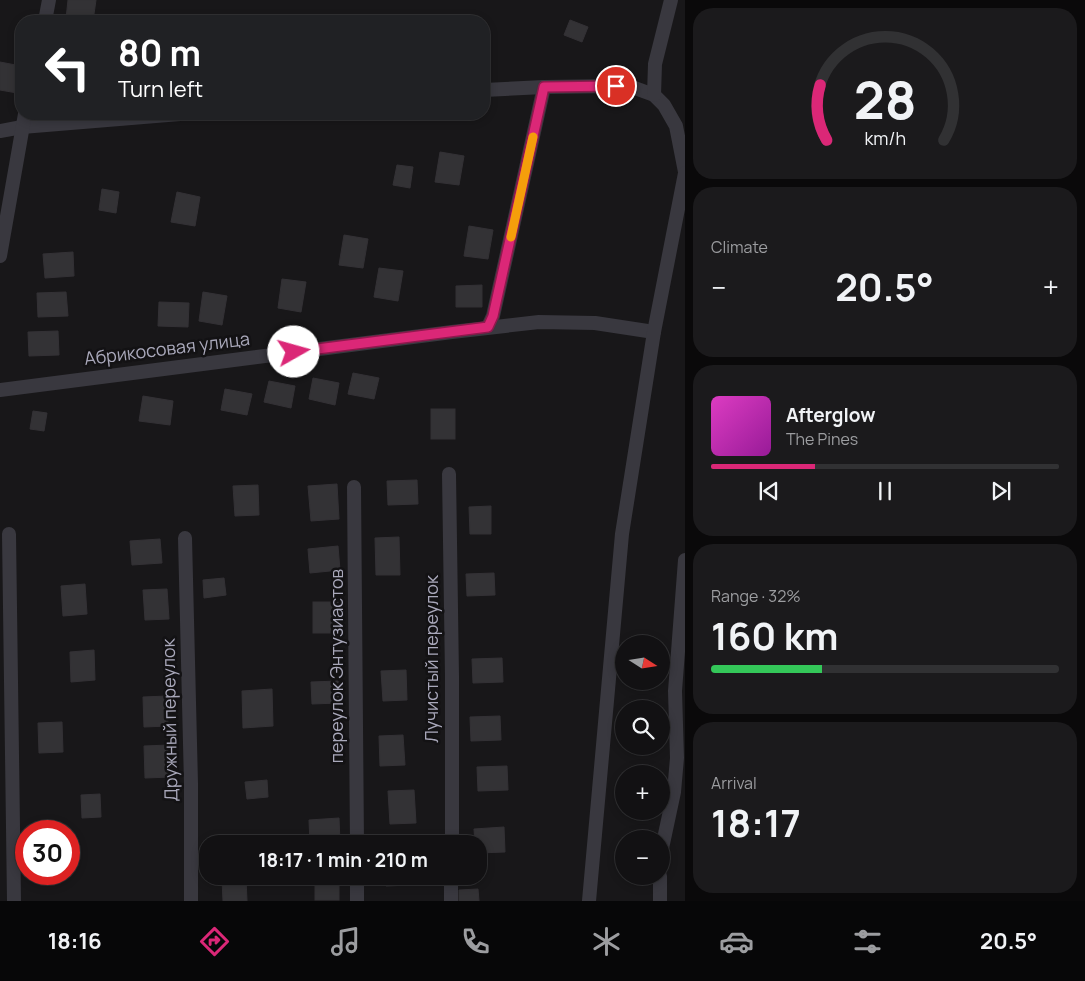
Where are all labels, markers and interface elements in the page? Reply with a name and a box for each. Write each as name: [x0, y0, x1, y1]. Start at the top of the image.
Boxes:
text: 80 m: [118, 29, 201, 77]
icon: left: [35, 35, 100, 100]
text: 28: [854, 64, 916, 135]
pin: [595, 65, 637, 107]
icon: arrive: [602, 72, 630, 100]
text: Turn left: [118, 74, 203, 104]
text: km/h: [864, 126, 906, 150]
text: Climate: [711, 236, 768, 258]
text: 20.5°: [835, 260, 934, 312]
text: −: [711, 268, 726, 306]
text: +: [1043, 268, 1059, 306]
position arrow: [267, 325, 319, 377]
street label: Абрикосовая улица: [83, 326, 251, 370]
text: Afterglow: [786, 402, 875, 428]
text: The Pines: [786, 428, 858, 450]
icon: previous: [755, 477, 783, 505]
icon: pause: [871, 477, 899, 505]
icon: next: [987, 477, 1015, 505]
street label: переулок Энтузиастов: [324, 568, 348, 763]
street label: Лучистый переулок: [419, 574, 443, 743]
text: Range · 32%: [711, 585, 801, 607]
text: 160 km: [711, 609, 838, 661]
north arrow: [615, 635, 670, 690]
map controls: [615, 635, 670, 885]
street label: Дружный переулок: [156, 637, 182, 802]
button: search: [615, 700, 670, 755]
button: +: [615, 765, 670, 820]
text: Arrival: [711, 772, 757, 794]
text: 18:17: [711, 796, 801, 848]
speed limit sign: 30: [15, 820, 80, 885]
button: −: [615, 830, 670, 885]
text: 18:17 · 1 min · 210 m: [258, 847, 428, 873]
icon: directions: [197, 924, 232, 959]
icon: music: [328, 924, 363, 959]
icon: phone: [458, 924, 493, 959]
icon: climate: [589, 924, 624, 959]
icon: car: [719, 924, 754, 959]
icon: filters: [850, 924, 885, 959]
text: 18:16: [48, 926, 102, 956]
text: 20.5°: [980, 926, 1037, 956]

